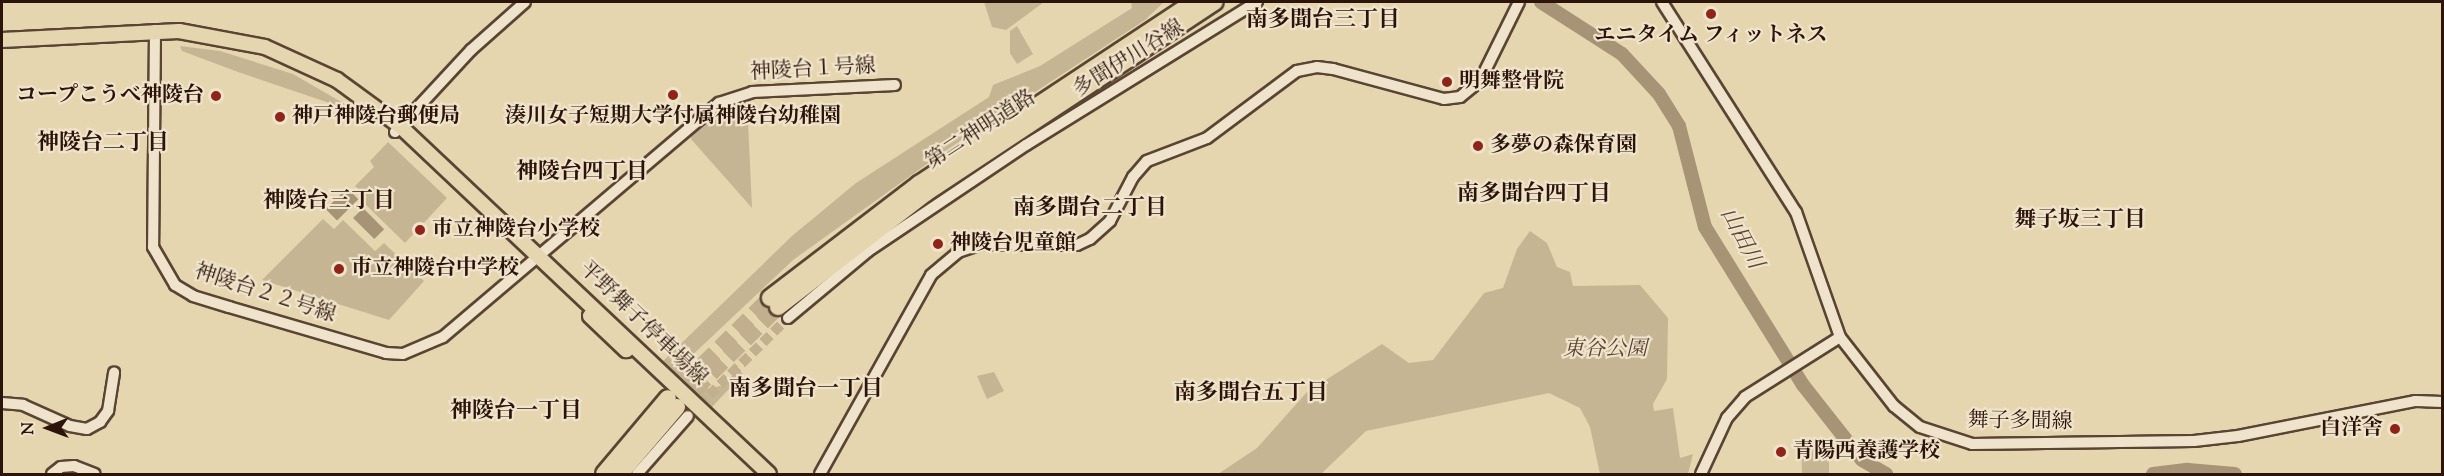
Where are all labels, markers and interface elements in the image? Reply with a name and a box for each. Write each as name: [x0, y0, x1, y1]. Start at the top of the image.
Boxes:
marker: エニタイム フィットネス: [1704, 7, 1718, 21]
district label: 南多聞台三丁目: [1246, 9, 1400, 35]
street label: 多聞伊川谷線: [1069, 15, 1189, 103]
place label: エニタイム フィットネス: [1593, 23, 1829, 49]
street label: 神陵台１号線: [749, 54, 877, 86]
place label: 明舞整骨院: [1459, 69, 1564, 95]
marker: 明舞整骨院: [1440, 75, 1454, 89]
place label: コープこうべ神陵台: [15, 83, 204, 109]
street label: 第二神明道路: [921, 85, 1041, 175]
marker: 湊川女子短期大学付属神陵台幼稚園: [666, 88, 680, 102]
marker: コープこうべ神陵台: [209, 89, 223, 103]
place label: 神戸神陵台郵便局: [292, 104, 460, 130]
place label: 湊川女子短期大学付属神陵台幼稚園: [505, 104, 841, 130]
marker: 神戸神陵台郵便局: [273, 110, 287, 124]
district label: 神陵台二丁目: [37, 132, 169, 158]
place label: 多夢の森保育園: [1490, 133, 1637, 159]
marker: 多夢の森保育園: [1471, 139, 1485, 153]
district label: 神陵台四丁目: [516, 161, 648, 187]
district label: 南多聞台四丁目: [1457, 183, 1611, 209]
district label: 神陵台三丁目: [263, 190, 395, 216]
district label: 南多聞台二丁目: [1013, 197, 1167, 223]
water label: 山田川: [1713, 204, 1767, 274]
district label: 舞子坂三丁目: [2014, 209, 2146, 235]
place label: 市立神陵台小学校: [432, 217, 600, 243]
marker: 市立神陵台小学校: [413, 223, 427, 237]
place label: 神陵台児童館: [950, 231, 1076, 257]
marker: 神陵台児童館: [931, 237, 945, 251]
place label: 市立神陵台中学校: [351, 256, 519, 282]
street label: 平野舞子停車場線: [574, 257, 712, 391]
street label: 神陵台２２号線: [191, 259, 339, 329]
marker: 市立神陵台中学校: [332, 262, 346, 276]
park label: 東谷公園: [1563, 337, 1647, 363]
district label: 南多聞台一丁目: [729, 378, 883, 404]
district label: 南多聞台五丁目: [1174, 382, 1328, 408]
north arrow: [18, 398, 78, 458]
district label: 神陵台一丁目: [450, 400, 582, 426]
street label: 舞子多聞線: [1967, 408, 2073, 436]
place label: 白洋舎: [2320, 416, 2383, 442]
text: N: [18, 422, 41, 435]
marker: 白洋舎: [2388, 422, 2402, 436]
place label: 青陽西養護学校: [1793, 439, 1940, 465]
marker: 青陽西養護学校: [1774, 445, 1788, 459]

